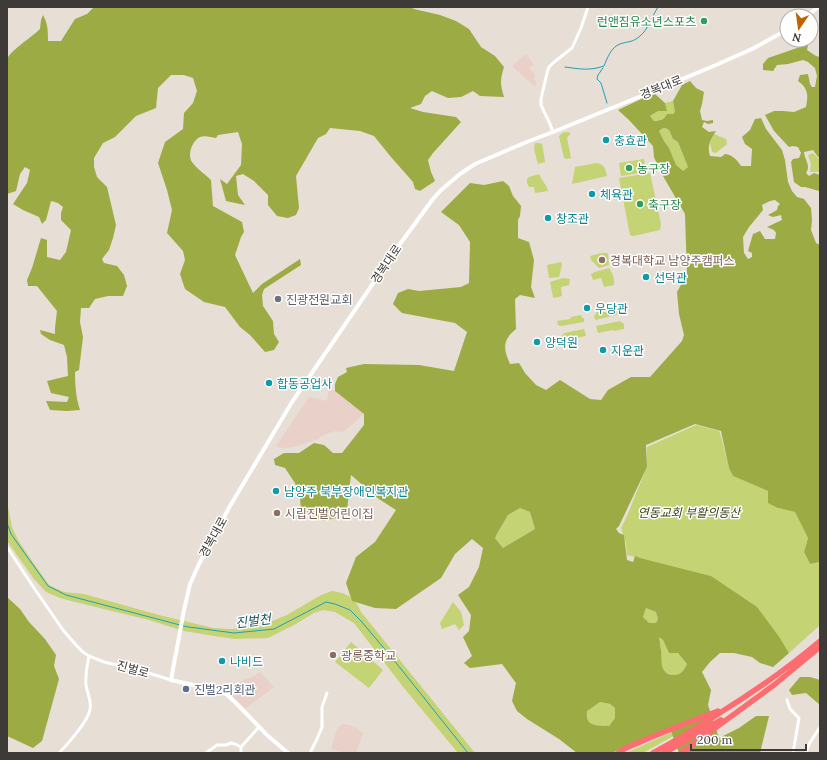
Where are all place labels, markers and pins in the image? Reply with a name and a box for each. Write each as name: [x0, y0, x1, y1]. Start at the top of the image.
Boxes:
place label: 런앤짐유소년스포츠: [597, 14, 696, 29]
marker: 런앤짐유소년스포츠: [699, 16, 709, 26]
place label: 충효관: [614, 133, 647, 148]
marker: 충효관: [601, 135, 611, 145]
place label: 농구장: [637, 161, 670, 176]
marker: 농구장: [624, 163, 634, 173]
place label: 체육관: [600, 187, 633, 202]
marker: 체육관: [587, 189, 597, 199]
place label: 축구장: [648, 197, 681, 212]
marker: 축구장: [635, 199, 645, 209]
place label: 창조관: [556, 211, 589, 226]
marker: 창조관: [543, 213, 553, 223]
place label: 경복대학교 남양주캠퍼스: [610, 253, 735, 268]
marker: 경복대학교 남양주캠퍼스: [597, 255, 607, 265]
place label: 선덕관: [654, 270, 687, 285]
marker: 선덕관: [641, 272, 651, 282]
place label: 진광전원교회: [286, 292, 352, 307]
marker: 진광전원교회: [273, 294, 283, 304]
place label: 우당관: [595, 301, 628, 316]
marker: 우당관: [582, 303, 592, 313]
place label: 양덕원: [545, 335, 578, 350]
marker: 양덕원: [532, 337, 542, 347]
place label: 지운관: [611, 343, 644, 358]
marker: 지운관: [598, 345, 608, 355]
place label: 합동공업사: [277, 376, 332, 391]
marker: 합동공업사: [264, 378, 274, 388]
place label: 남양주 북부장애인복지관: [284, 484, 409, 499]
marker: 남양주 북부장애인복지관: [271, 486, 281, 496]
place label: 시립진벌어린이집: [285, 506, 373, 521]
marker: 시립진벌어린이집: [272, 508, 282, 518]
place label: 광릉중학교: [341, 648, 396, 663]
marker: 광릉중학교: [328, 650, 338, 660]
place label: 나비드: [230, 654, 263, 669]
marker: 나비드: [217, 656, 227, 666]
place label: 진벌2리회관: [194, 682, 256, 697]
marker: 진벌2리회관: [181, 684, 191, 694]

